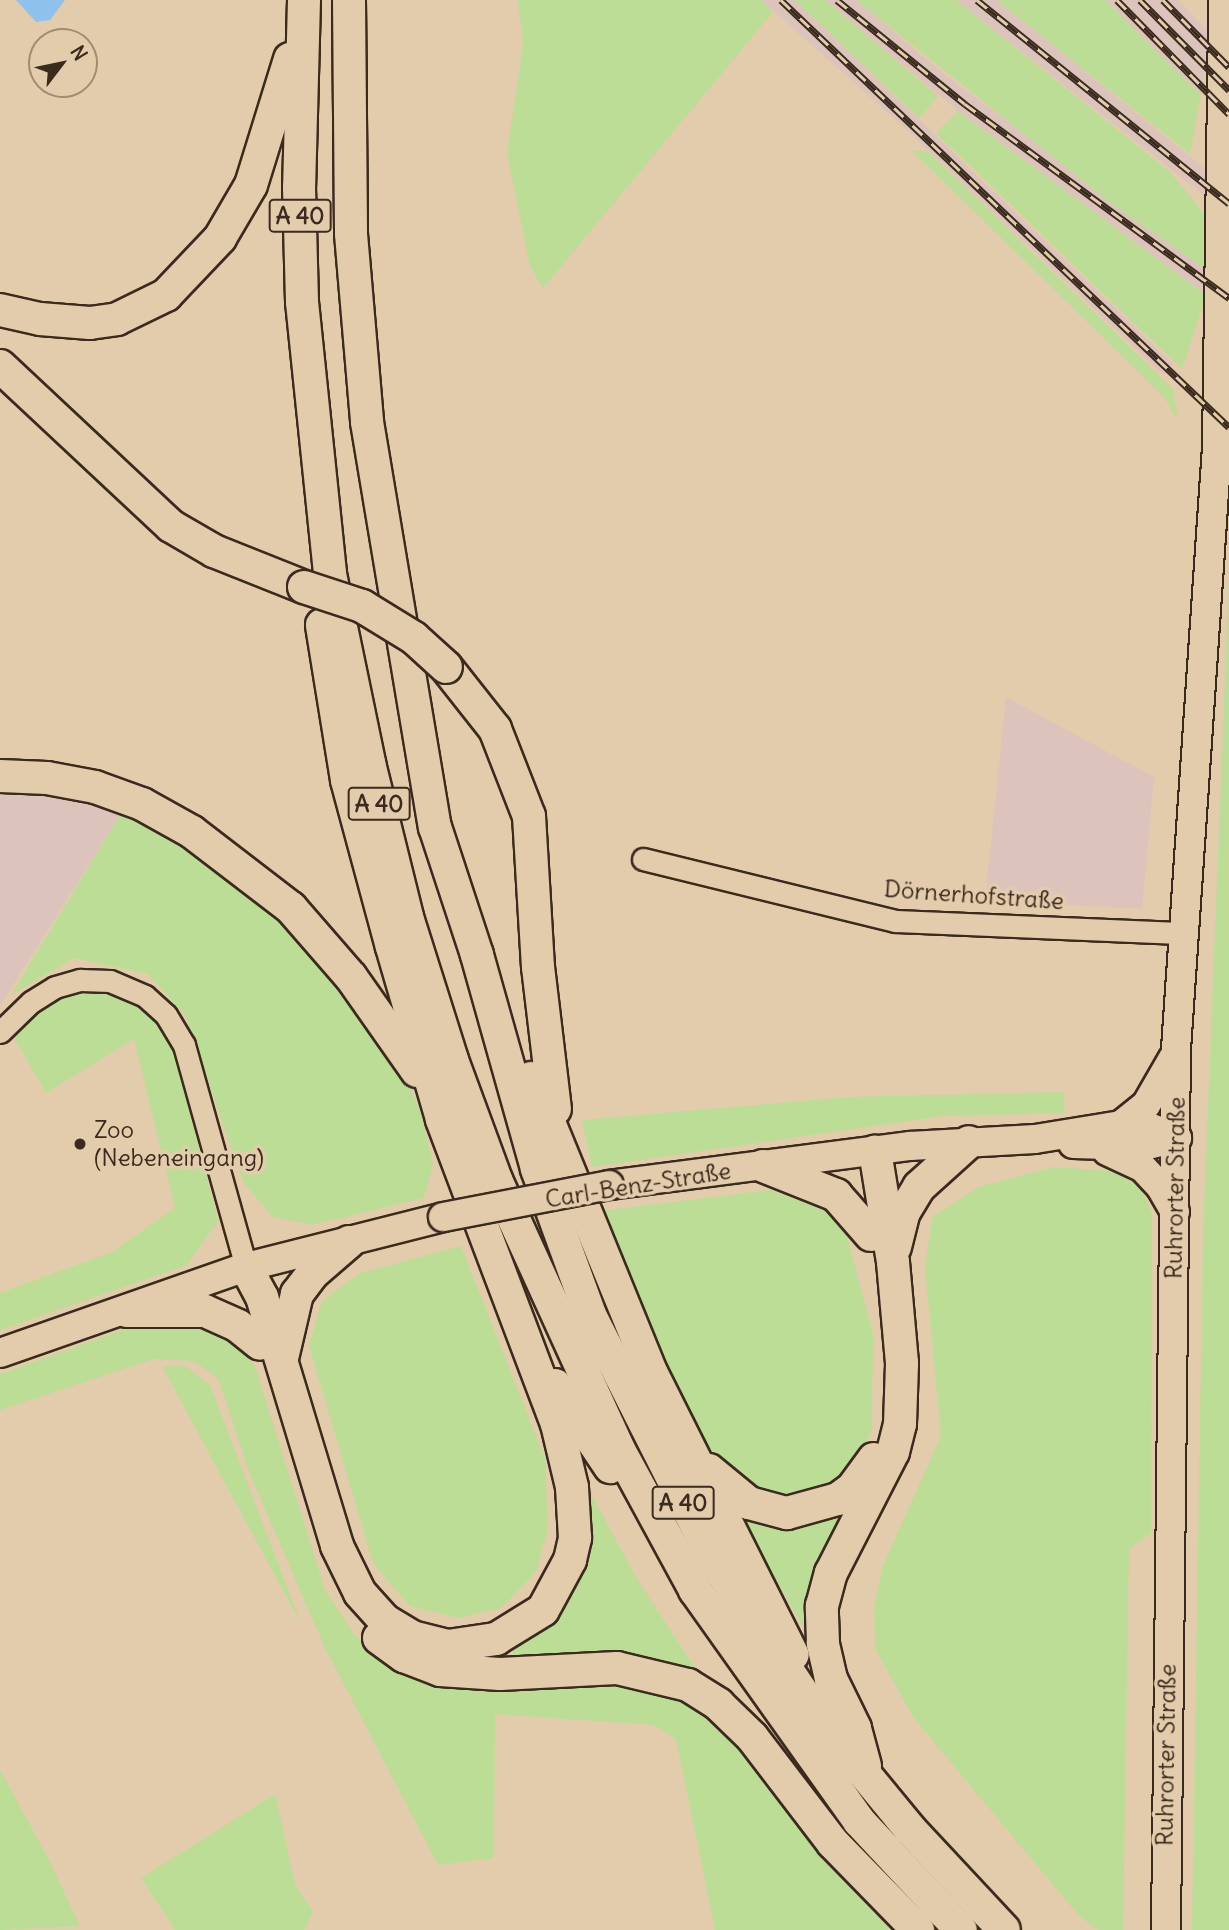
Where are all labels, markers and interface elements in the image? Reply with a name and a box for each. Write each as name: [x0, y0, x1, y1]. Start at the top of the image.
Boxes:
north arrow: [28, 28, 98, 98]
text: N: [65, 41, 93, 65]
road number: A 40: [268, 196, 332, 236]
road number: A 40: [348, 784, 410, 824]
street label: Dörnerhofstraße: [883, 874, 1065, 916]
street label: Ruhrorter Straße: [1159, 1097, 1191, 1279]
place label: Zoo (Nebeneingang): [94, 1116, 264, 1172]
marker: Zoo (Nebeneingang): [72, 1136, 88, 1152]
street label: Carl-Benz-Straße: [543, 1156, 733, 1214]
road number: A 40: [652, 1484, 714, 1522]
street label: Ruhrorter Straße: [1150, 1664, 1182, 1846]

